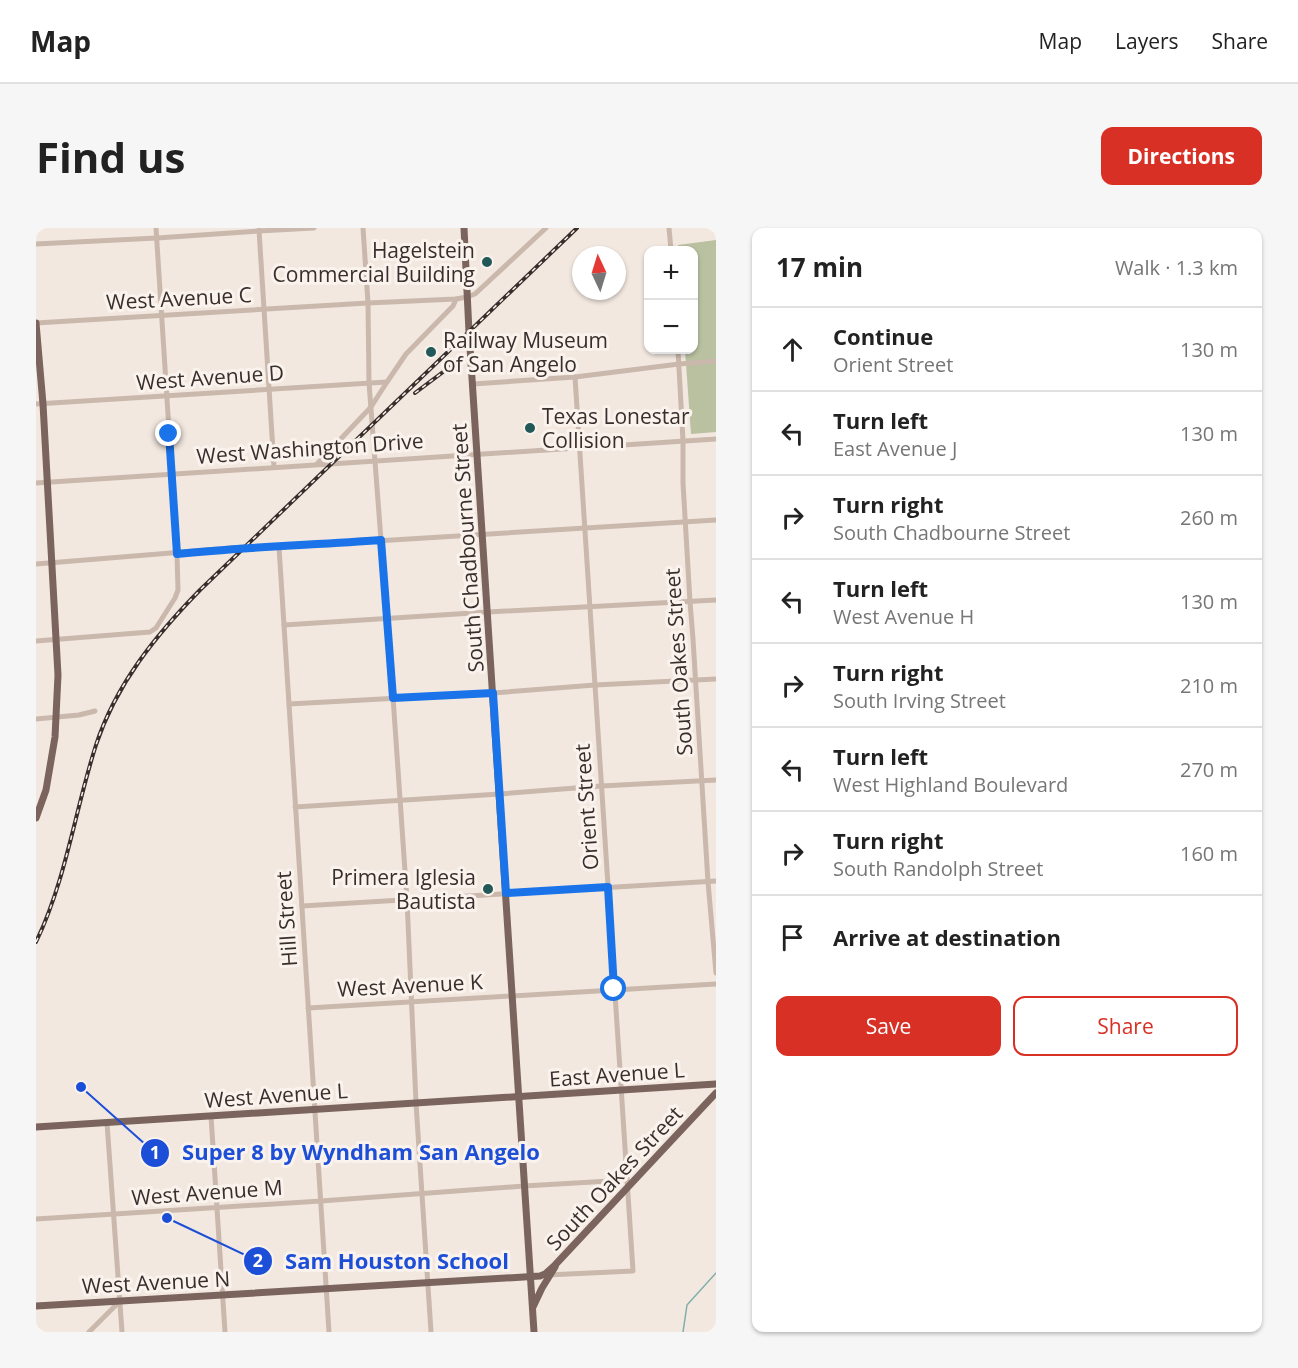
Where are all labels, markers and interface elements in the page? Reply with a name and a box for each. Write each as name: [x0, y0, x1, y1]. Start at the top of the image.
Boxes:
text: Map: [30, 22, 91, 60]
text: Map: [1039, 27, 1082, 55]
text: Layers: [1115, 27, 1179, 55]
text: Share: [1212, 27, 1268, 55]
button: Directions: [1101, 127, 1262, 185]
text: Find us: [36, 128, 185, 185]
place label: Hagelstein Commercial Building: [273, 236, 475, 288]
north arrow: [572, 246, 626, 300]
map controls: [644, 246, 698, 354]
button: +: [644, 246, 698, 300]
text: 17 min: [776, 249, 863, 285]
text: Walk · 1.3 km: [1115, 254, 1238, 281]
marker: Hagelstein Commercial Building: [480, 255, 494, 269]
street label: West Avenue C: [105, 280, 253, 316]
button: −: [644, 300, 698, 354]
text: Continue: [833, 321, 933, 351]
place label: Railway Museum of San Angelo: [443, 326, 608, 378]
icon: ahead: [776, 333, 809, 366]
text: 130 m: [1180, 336, 1238, 363]
marker: Railway Museum of San Angelo: [424, 345, 438, 359]
text: Orient Street: [833, 351, 953, 378]
street label: West Avenue D: [135, 358, 285, 396]
place label: Texas Lonestar Collision: [542, 402, 690, 454]
text: Turn left: [833, 405, 928, 435]
icon: left: [776, 417, 809, 450]
route end: [155, 420, 181, 446]
text: 130 m: [1180, 420, 1238, 447]
marker: Texas Lonestar Collision: [523, 421, 537, 435]
street label: South Chadbourne Street: [444, 423, 490, 673]
street label: West Washington Drive: [196, 426, 424, 470]
text: East Avenue J: [833, 435, 957, 462]
text: Turn right: [833, 489, 944, 519]
icon: right: [776, 501, 809, 534]
text: 260 m: [1180, 504, 1238, 531]
text: South Chadbourne Street: [833, 519, 1070, 546]
street label: South Oakes Street: [657, 567, 699, 757]
text: Turn left: [833, 573, 928, 603]
icon: left: [776, 585, 809, 618]
text: 130 m: [1180, 588, 1238, 615]
text: West Avenue H: [833, 603, 974, 630]
text: Turn right: [833, 657, 944, 687]
icon: right: [776, 669, 809, 702]
text: 210 m: [1180, 672, 1238, 699]
text: South Irving Street: [833, 687, 1006, 714]
text: Turn left: [833, 741, 928, 771]
street label: Orient Street: [568, 743, 604, 871]
icon: left: [776, 753, 809, 786]
text: 270 m: [1180, 756, 1238, 783]
text: West Highland Boulevard: [833, 771, 1068, 798]
text: Turn right: [833, 825, 944, 855]
icon: right: [776, 837, 809, 870]
text: 160 m: [1180, 840, 1238, 867]
text: South Randolph Street: [833, 855, 1043, 882]
place label: Primera Iglesia Bautista: [331, 863, 476, 915]
street label: Hill Street: [269, 870, 303, 968]
marker: Primera Iglesia Bautista: [481, 882, 495, 896]
icon: arrive: [776, 921, 809, 954]
text: Arrive at destination: [833, 922, 1061, 952]
street label: West Avenue K: [337, 967, 484, 1003]
route start: [600, 975, 626, 1001]
button: Save: [776, 996, 1001, 1056]
button: Share: [1013, 996, 1238, 1056]
street label: East Avenue L: [548, 1055, 686, 1093]
street label: West Avenue L: [203, 1076, 349, 1114]
street label: South Oakes Street: [540, 1100, 688, 1256]
callout: Super 8 by Wyndham San Angelo: [140, 1133, 552, 1173]
text: Super 8 by Wyndham San Angelo: [182, 1136, 540, 1166]
text: 1: [150, 1140, 160, 1164]
street label: West Avenue M: [130, 1173, 284, 1211]
callout: Sam Houston School: [243, 1241, 521, 1281]
text: Sam Houston School: [285, 1245, 509, 1275]
text: 2: [253, 1248, 263, 1272]
street label: West Avenue N: [81, 1264, 231, 1300]

